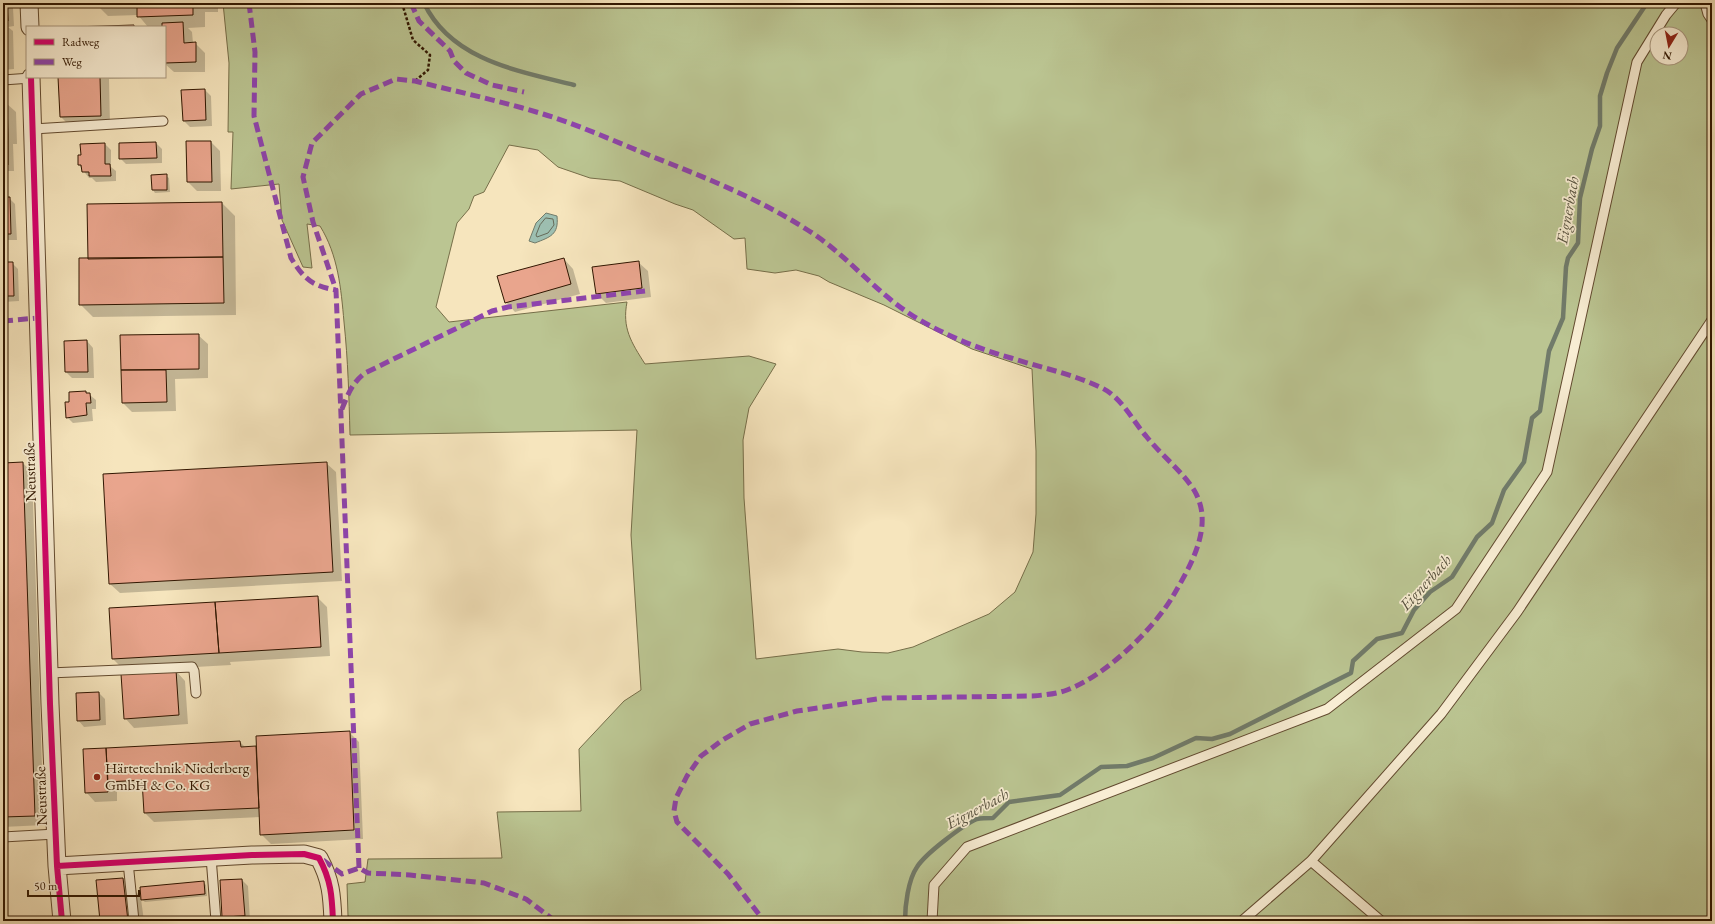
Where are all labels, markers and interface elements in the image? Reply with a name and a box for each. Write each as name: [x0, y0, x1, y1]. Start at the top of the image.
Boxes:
legend: [26, 26, 166, 78]
north arrow: [1649, 26, 1689, 66]
text: Radweg: [62, 34, 100, 50]
text: N: [1662, 48, 1673, 64]
text: Weg: [62, 54, 82, 70]
water label: Eignerbach: [1551, 175, 1584, 246]
street label: Neustraße: [19, 442, 40, 502]
water label: Eignerbach: [1394, 550, 1456, 615]
place label: Härtetechnik Niederberg GmbH & Co. KG: [105, 758, 250, 794]
street label: Neustraße: [30, 766, 51, 826]
marker: Härtetechnik Niederberg GmbH & Co. KG: [92, 772, 102, 782]
water label: Eignerbach: [941, 783, 1012, 834]
scale bar: [28, 872, 139, 898]
text: 50 m: [34, 878, 58, 894]

